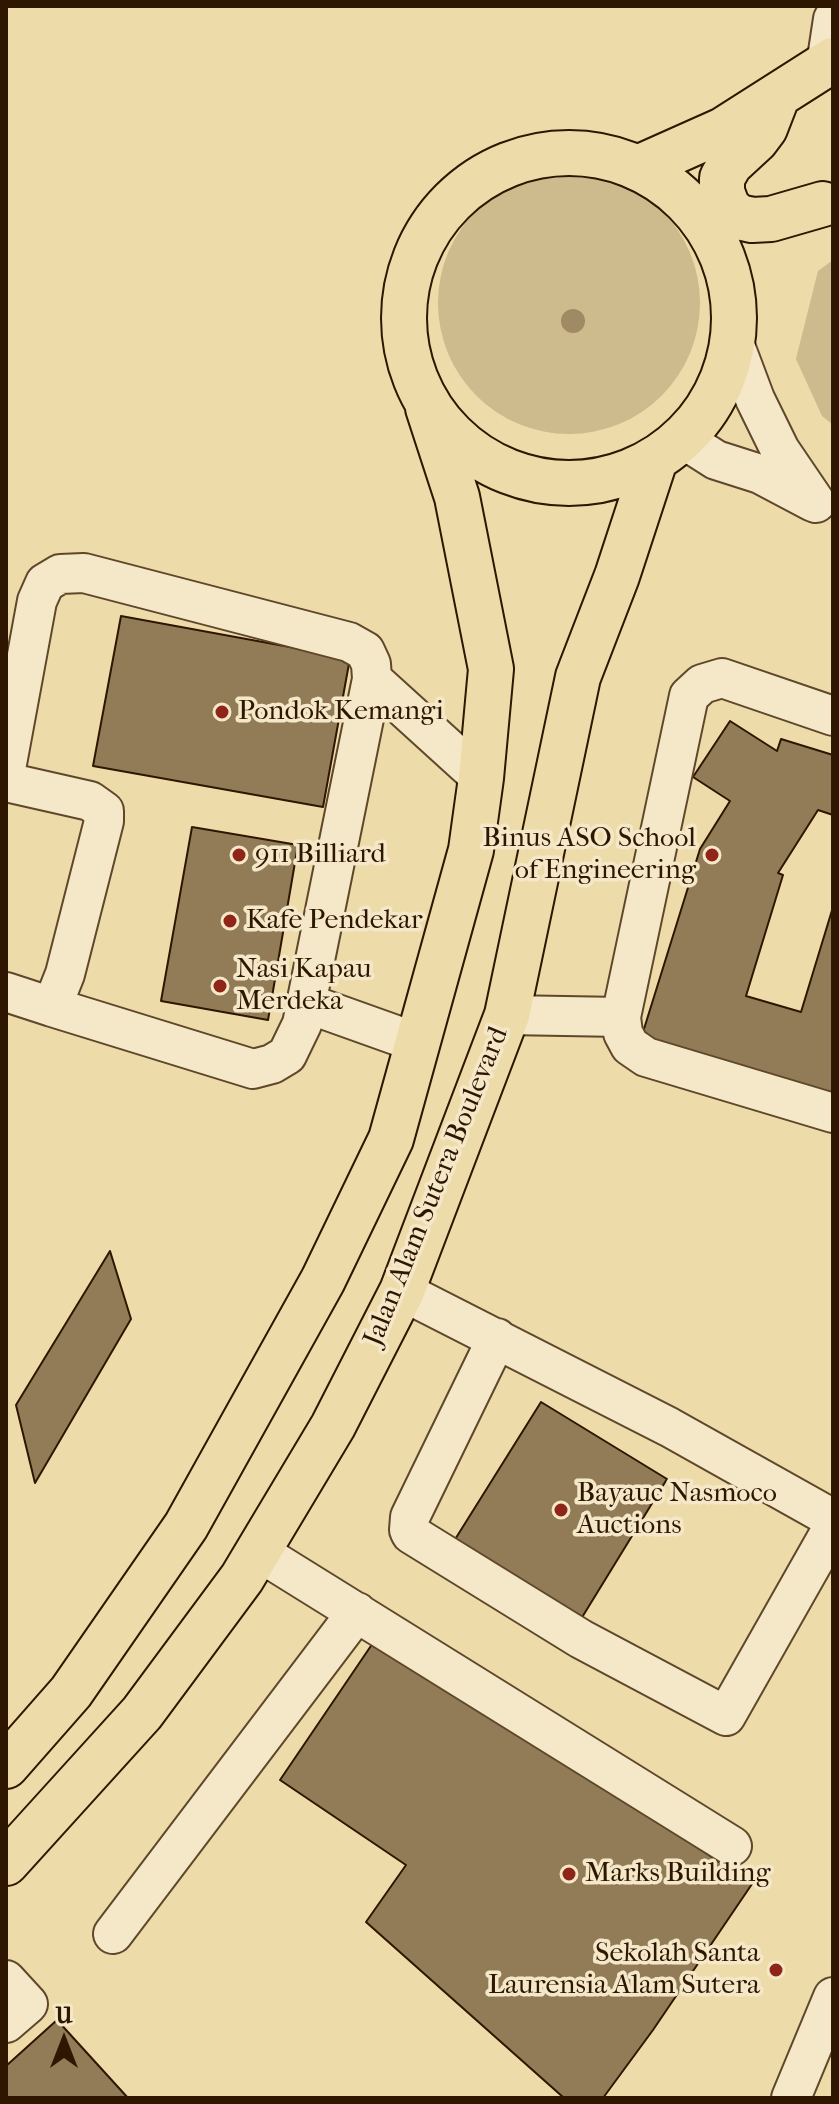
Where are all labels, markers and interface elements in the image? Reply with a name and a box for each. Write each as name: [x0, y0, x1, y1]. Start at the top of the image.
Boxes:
place label: Pondok Kemangi: [238, 695, 444, 729]
marker: Pondok Kemangi: [213, 703, 231, 721]
place label: Binus ASO School of Engineering: [482, 822, 696, 888]
place label: 911 Billiard: [255, 838, 386, 872]
marker: 911 Billiard: [230, 846, 248, 864]
marker: Binus ASO School of Engineering: [703, 846, 721, 864]
place label: Kafe Pendekar: [246, 904, 423, 938]
marker: Kafe Pendekar: [221, 912, 239, 930]
place label: Nasi Kapau Merdeka: [236, 953, 372, 1019]
marker: Nasi Kapau Merdeka: [211, 977, 229, 995]
street label: Jalan Alam Sutera Boulevard: [357, 1022, 517, 1352]
place label: Bayauc Nasmoco Auctions: [577, 1477, 777, 1543]
marker: Bayauc Nasmoco Auctions: [552, 1501, 570, 1519]
place label: Marks Building: [585, 1857, 771, 1891]
marker: Marks Building: [560, 1865, 578, 1883]
place label: Sekolah Santa Laurensia Alam Sutera: [488, 1937, 760, 2003]
marker: Sekolah Santa Laurensia Alam Sutera: [767, 1961, 785, 1979]
north arrow: [24, 2000, 104, 2080]
text: U: [55, 2003, 73, 2029]

